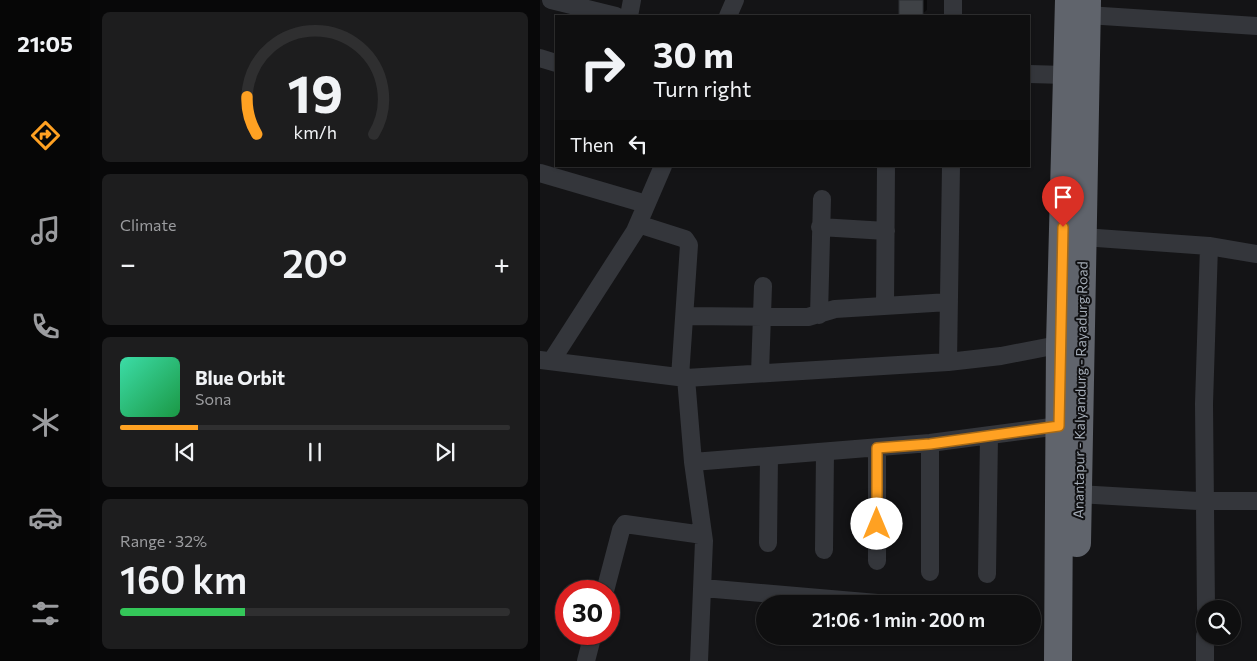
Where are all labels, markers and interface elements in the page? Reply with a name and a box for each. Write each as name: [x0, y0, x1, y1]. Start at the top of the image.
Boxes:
text: 21:05: [17, 30, 73, 57]
text: 30 m: [653, 32, 734, 75]
icon: right: [570, 35, 635, 100]
text: 19: [287, 60, 343, 124]
text: Turn right: [653, 75, 751, 102]
icon: directions: [28, 118, 63, 153]
text: km/h: [293, 121, 337, 143]
icon: left: [624, 130, 652, 158]
text: Then: [570, 133, 614, 156]
pin: [1042, 176, 1084, 227]
icon: arrive: [1049, 183, 1077, 211]
icon: music: [28, 213, 63, 248]
text: Climate: [120, 215, 176, 234]
text: 20°: [282, 239, 347, 286]
text: −: [120, 246, 136, 280]
text: +: [494, 246, 510, 280]
street label: Anantapur - Kalyandurg - Rayadurg Road: [1069, 261, 1091, 519]
icon: phone: [28, 309, 63, 344]
text: Blue Orbit: [195, 366, 285, 389]
text: Sona: [195, 389, 231, 408]
icon: climate: [28, 405, 63, 440]
icon: previous: [171, 438, 199, 466]
icon: pause: [301, 438, 329, 466]
icon: next: [431, 438, 459, 466]
position arrow: [850, 497, 902, 549]
icon: car: [28, 500, 63, 535]
text: Range · 32%: [120, 531, 207, 550]
text: 160 km: [120, 555, 247, 602]
speed limit sign: 30: [555, 580, 620, 645]
icon: filters: [28, 596, 63, 631]
map controls: [1196, 600, 1241, 645]
button: search: [1196, 600, 1241, 645]
text: 21:06 · 1 min · 200 m: [812, 608, 985, 631]

